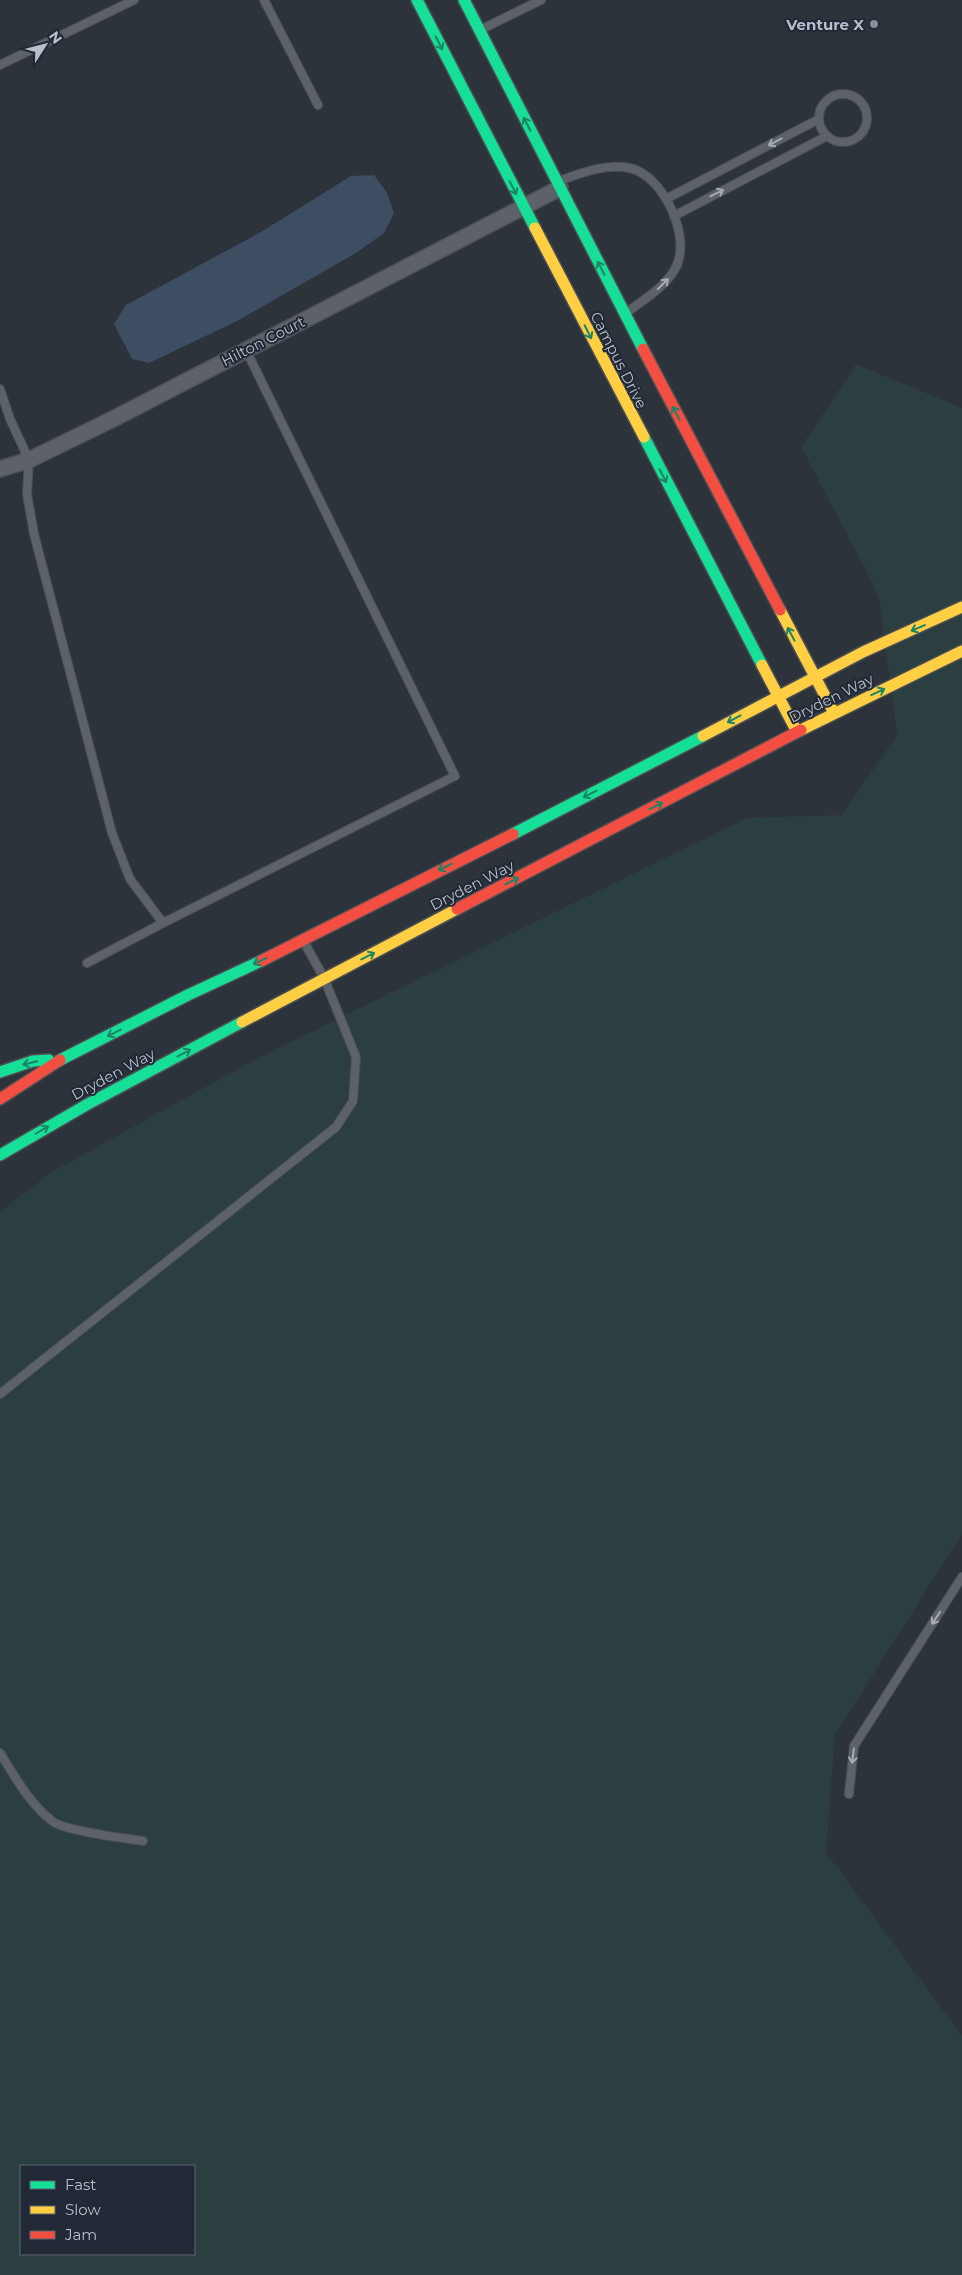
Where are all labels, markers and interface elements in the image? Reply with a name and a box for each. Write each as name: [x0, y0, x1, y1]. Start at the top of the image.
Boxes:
place label: Venture X: [785, 15, 864, 34]
marker: Venture X: [868, 18, 880, 30]
north arrow: [20, 20, 70, 70]
text: N: [45, 27, 66, 47]
one-way arrow: [434, 36, 444, 51]
one-way arrow: [522, 116, 532, 131]
one-way arrow: [768, 137, 783, 147]
one-way arrow: [509, 180, 518, 195]
one-way arrow: [709, 188, 724, 197]
one-way arrow: [596, 261, 605, 276]
one-way arrow: [657, 278, 669, 290]
street label: Campus Drive: [586, 308, 652, 412]
street label: Hilton Court: [218, 312, 308, 370]
one-way arrow: [584, 324, 593, 339]
one-way arrow: [671, 405, 681, 420]
one-way arrow: [658, 469, 668, 484]
one-way arrow: [911, 623, 926, 633]
one-way arrow: [786, 627, 796, 642]
street label: Dryden Way: [785, 669, 877, 727]
one-way arrow: [870, 687, 885, 696]
one-way arrow: [727, 714, 742, 724]
one-way arrow: [583, 790, 598, 800]
one-way arrow: [648, 801, 663, 810]
street label: Dryden Way: [427, 855, 518, 914]
one-way arrow: [438, 863, 453, 873]
one-way arrow: [504, 876, 519, 885]
one-way arrow: [360, 951, 375, 961]
one-way arrow: [253, 957, 268, 967]
one-way arrow: [107, 1029, 122, 1038]
street label: Dryden Way: [68, 1044, 159, 1104]
one-way arrow: [177, 1047, 191, 1057]
one-way arrow: [22, 1059, 38, 1068]
one-way arrow: [34, 1125, 48, 1135]
one-way arrow: [931, 1610, 941, 1624]
one-way arrow: [848, 1748, 858, 1764]
legend: [20, 2165, 195, 2255]
text: Fast: [65, 2175, 96, 2194]
text: Slow: [65, 2200, 101, 2219]
text: Jam: [64, 2225, 97, 2244]

